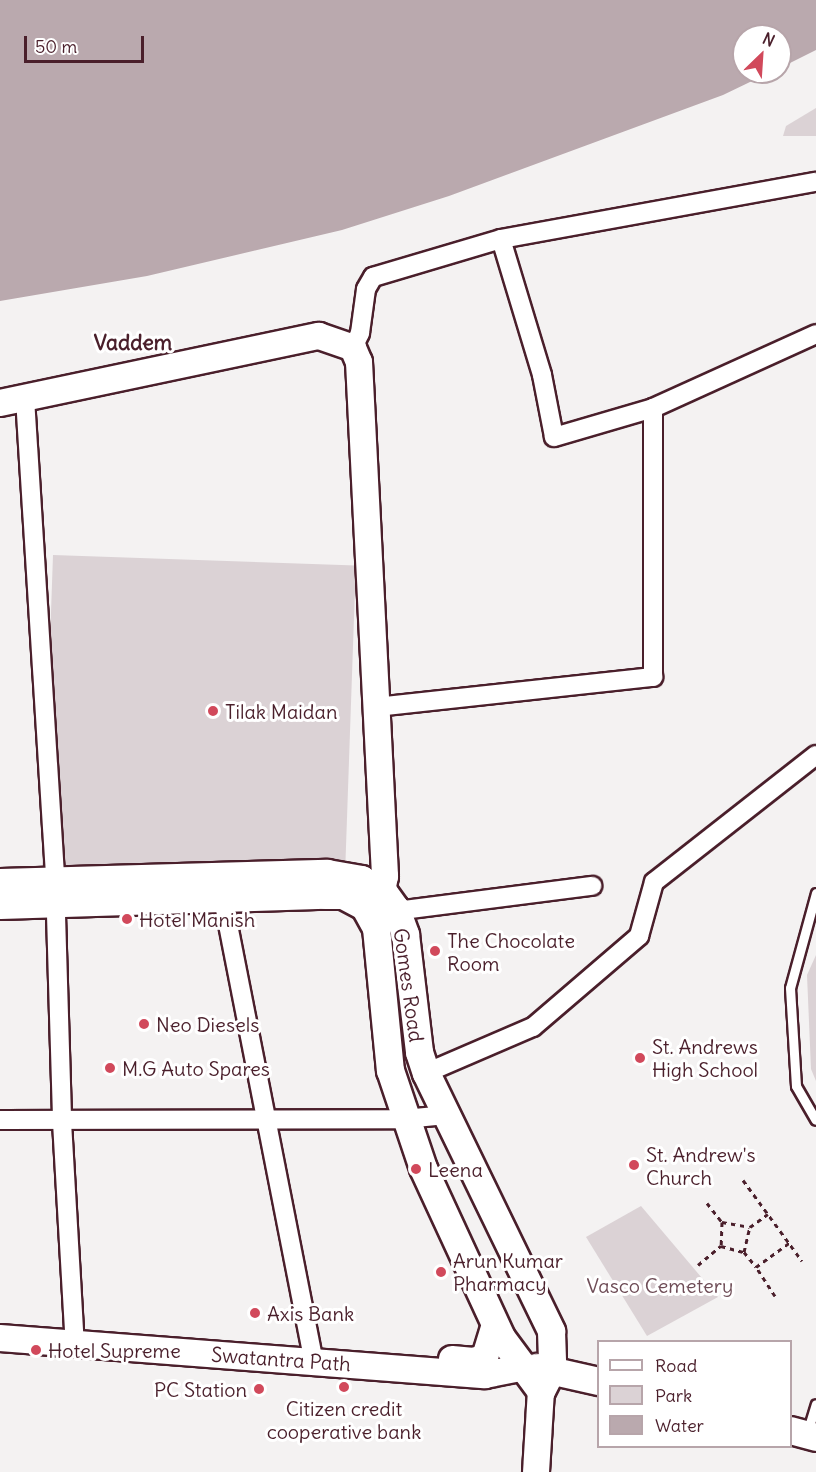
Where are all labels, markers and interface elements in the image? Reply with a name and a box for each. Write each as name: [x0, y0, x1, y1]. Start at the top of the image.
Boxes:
scale bar: [27, 24, 147, 62]
north arrow: [732, 24, 792, 84]
text: N: [760, 28, 778, 51]
text: 50 m: [35, 35, 77, 58]
district label: Vaddem: [94, 330, 172, 356]
place label: Tilak Maidan: [225, 699, 338, 723]
marker: Tilak Maidan: [206, 704, 220, 718]
place label: Hotel Manish: [139, 907, 255, 931]
marker: Hotel Manish: [120, 912, 134, 926]
street label: Gomes Road: [389, 927, 429, 1043]
place label: The Chocolate Room: [447, 928, 575, 975]
marker: The Chocolate Room: [428, 944, 442, 958]
place label: Neo Diesels: [156, 1012, 259, 1036]
marker: Neo Diesels: [137, 1017, 151, 1031]
place label: St. Andrews High School: [652, 1034, 758, 1081]
marker: St. Andrews High School: [633, 1051, 647, 1065]
place label: M.G Auto Spares: [122, 1056, 270, 1080]
marker: M.G Auto Spares: [103, 1061, 117, 1075]
place label: St. Andrew's Church: [646, 1142, 756, 1189]
place label: Leena: [428, 1157, 483, 1181]
marker: St. Andrew's Church: [627, 1158, 641, 1172]
marker: Leena: [409, 1162, 423, 1176]
place label: Arun Kumar Pharmacy: [453, 1248, 563, 1295]
marker: Arun Kumar Pharmacy: [434, 1265, 448, 1279]
park label: Vasco Cemetery: [587, 1273, 733, 1297]
place label: Axis Bank: [267, 1301, 354, 1325]
marker: Axis Bank: [248, 1306, 262, 1320]
place label: Hotel Supreme: [48, 1338, 181, 1362]
legend: [597, 1340, 792, 1448]
street label: Swatantra Path: [210, 1342, 352, 1376]
marker: Hotel Supreme: [29, 1343, 43, 1357]
text: Road: [655, 1354, 697, 1377]
place label: PC Station: [154, 1377, 247, 1401]
marker: Citizen credit cooperative bank: [337, 1380, 351, 1394]
marker: PC Station: [252, 1382, 266, 1396]
text: Park: [655, 1384, 692, 1407]
place label: Citizen credit cooperative bank: [267, 1396, 421, 1443]
text: Water: [655, 1414, 704, 1437]

